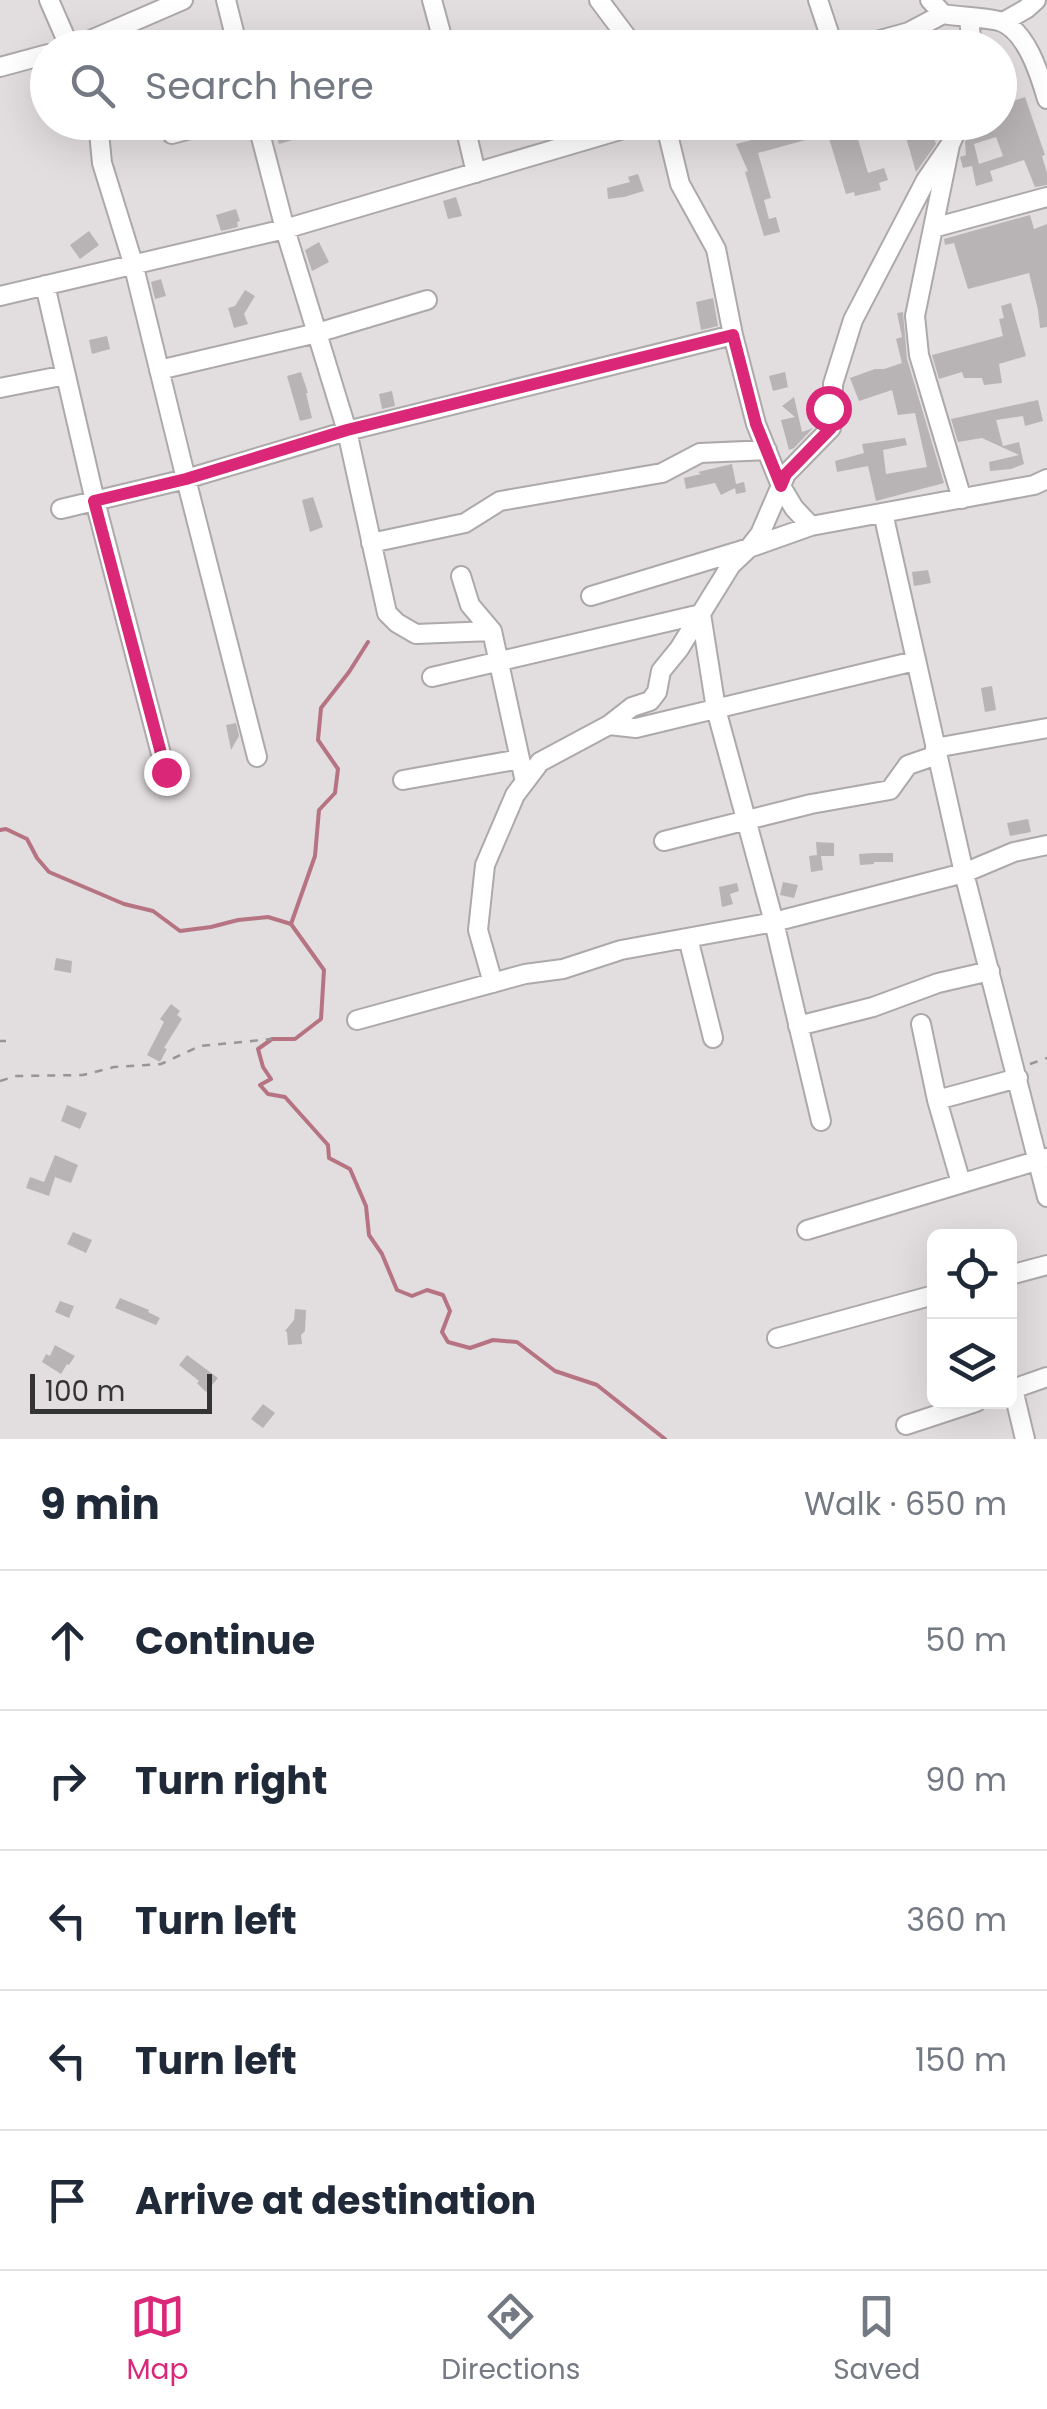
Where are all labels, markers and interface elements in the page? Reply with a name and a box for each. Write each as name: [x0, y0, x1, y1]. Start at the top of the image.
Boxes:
search box: [30, 30, 1017, 140]
icon: search: [65, 58, 120, 113]
text: Search here: [145, 59, 374, 112]
route start: [806, 386, 852, 432]
route end: [144, 750, 190, 796]
map controls: [927, 1229, 1017, 1409]
button: locate: [927, 1229, 1017, 1319]
button: layers: [927, 1319, 1017, 1409]
scale bar: [30, 1369, 212, 1414]
text: 100 m: [45, 1372, 125, 1411]
text: 9 min: [40, 1475, 160, 1534]
text: Walk · 650 m: [804, 1481, 1007, 1526]
icon: ahead: [40, 1613, 95, 1668]
text: Continue: [135, 1614, 315, 1667]
text: 50 m: [925, 1617, 1007, 1662]
icon: right: [40, 1753, 95, 1808]
text: Turn right: [135, 1754, 327, 1807]
text: 90 m: [925, 1757, 1007, 1802]
icon: left: [40, 1893, 95, 1948]
text: Turn left: [135, 1894, 297, 1947]
text: 360 m: [906, 1897, 1007, 1942]
icon: left: [40, 2033, 95, 2088]
text: Turn left: [135, 2034, 297, 2087]
text: 150 m: [915, 2037, 1007, 2082]
icon: arrive: [40, 2173, 95, 2228]
text: Arrive at destination: [135, 2174, 536, 2227]
tab: Map: [126, 2289, 188, 2391]
tab: Directions: [441, 2289, 580, 2391]
tab: Saved: [833, 2289, 921, 2391]

